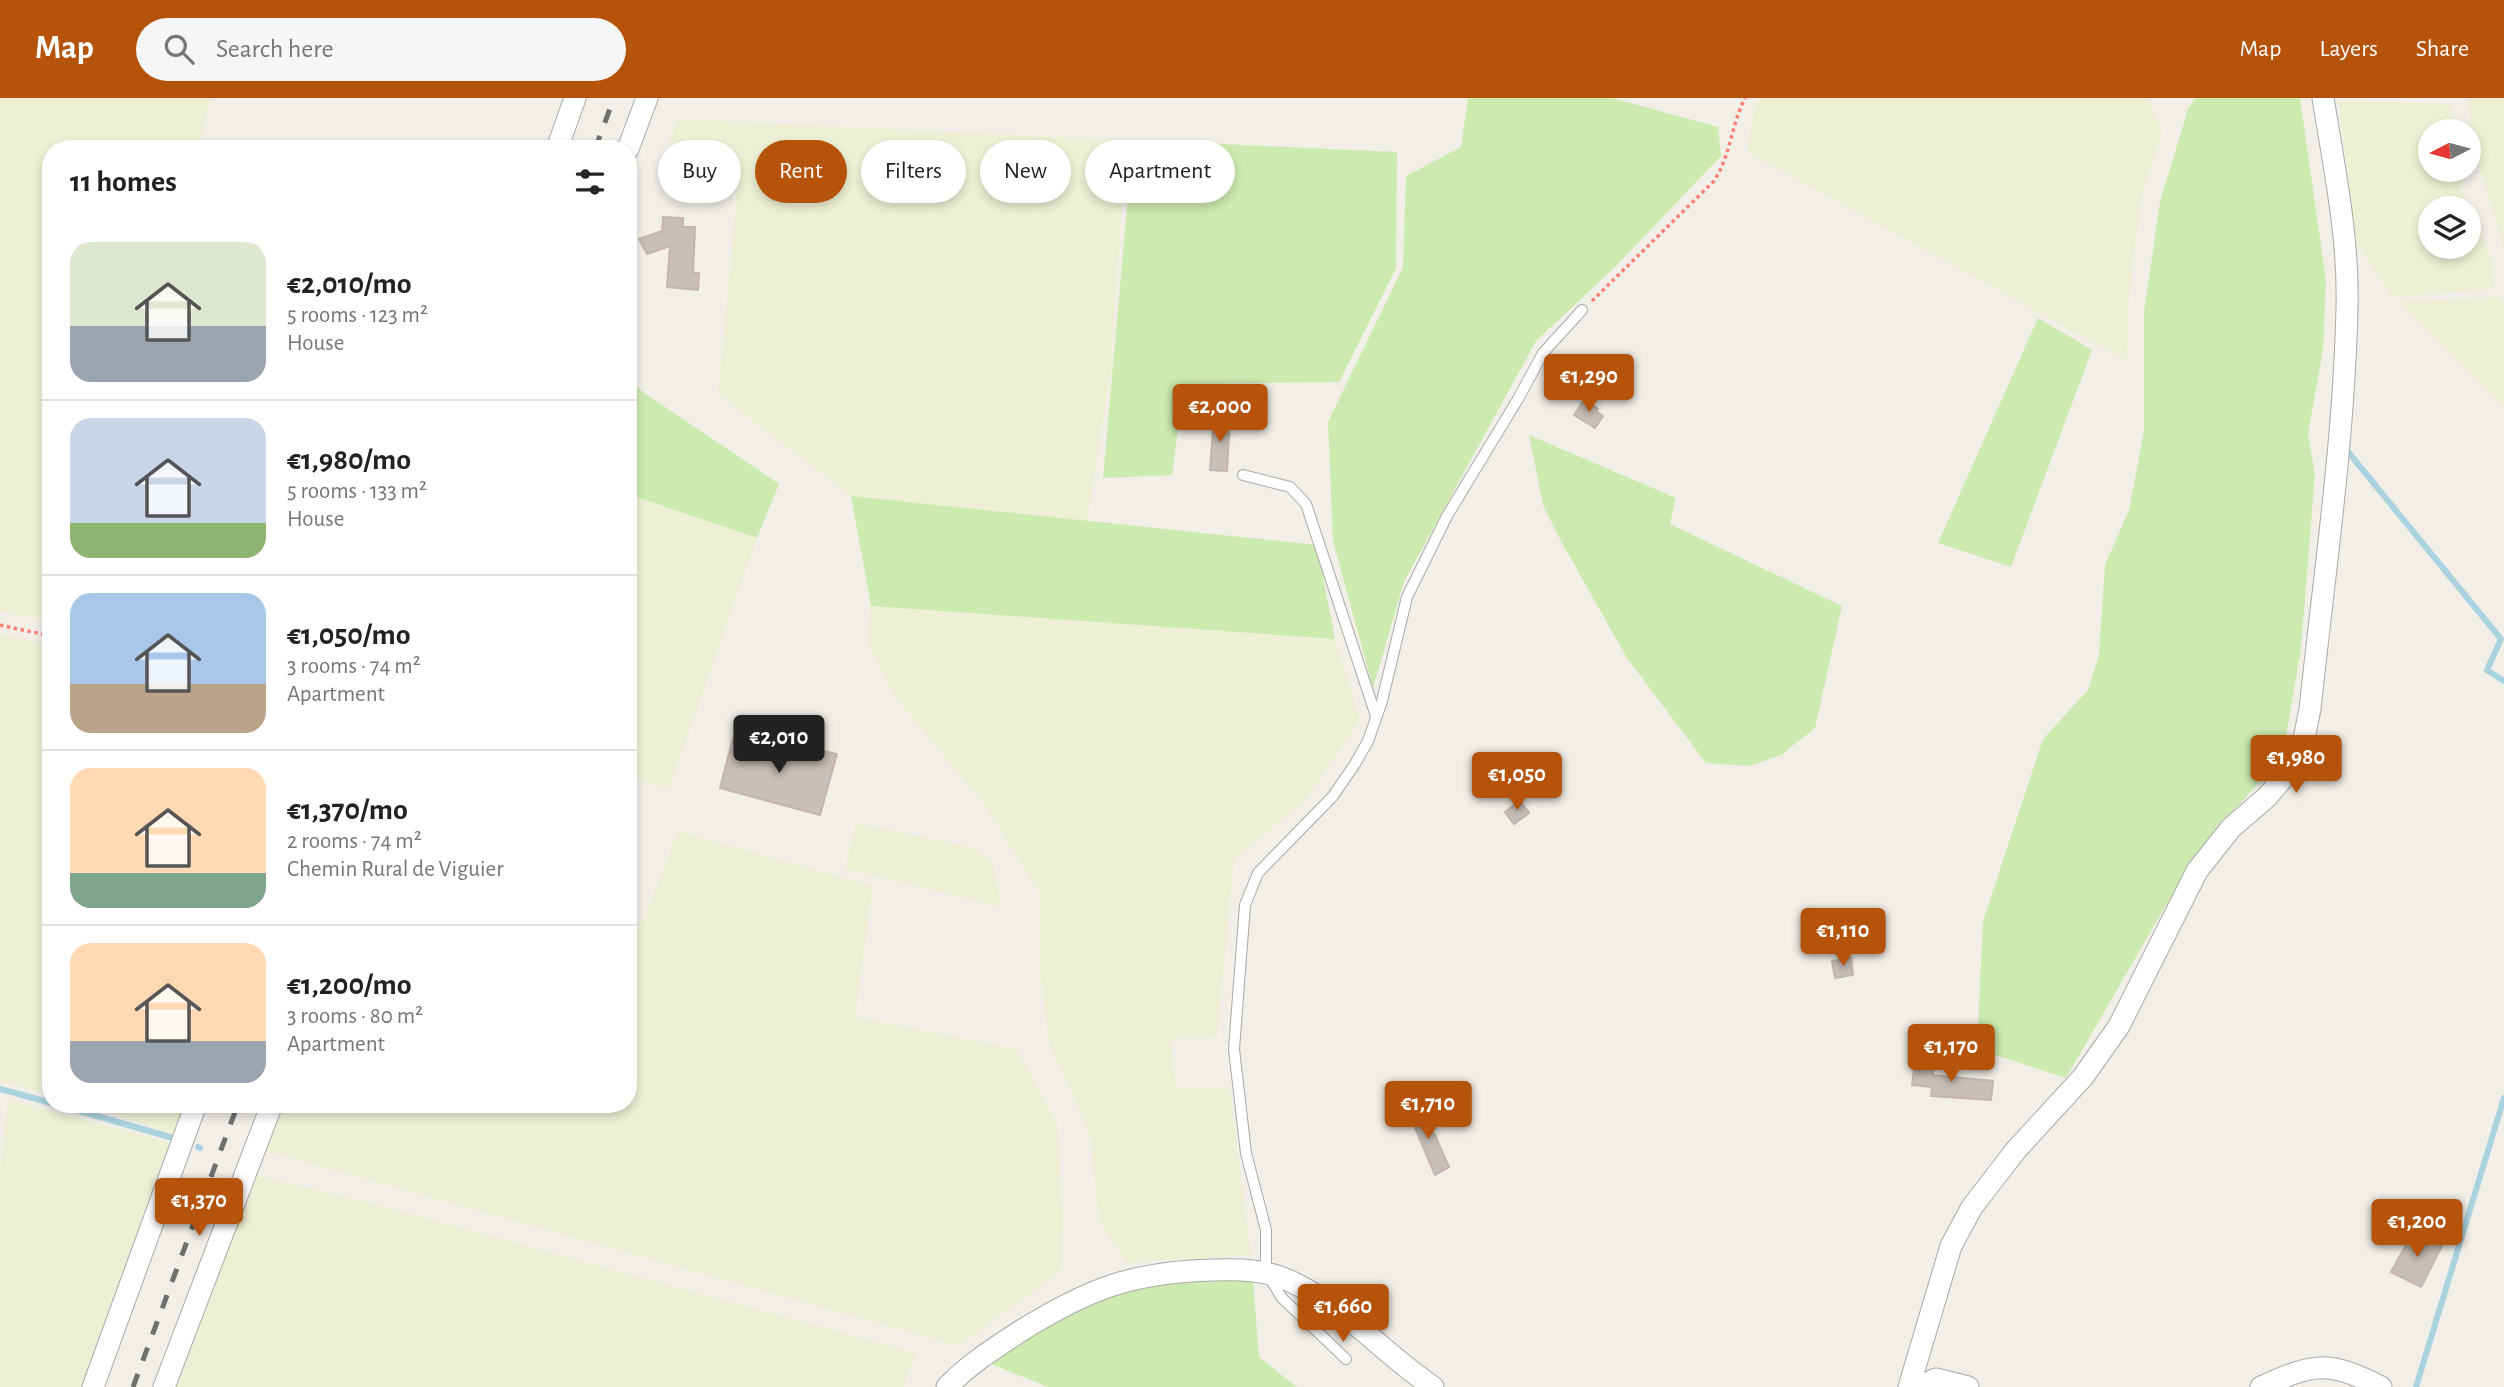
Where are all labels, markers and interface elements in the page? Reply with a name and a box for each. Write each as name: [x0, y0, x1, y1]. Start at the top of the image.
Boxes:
search box: [136, 18, 626, 81]
icon: search: [160, 30, 198, 68]
text: Map: [35, 32, 94, 65]
text: Search here: [216, 36, 334, 62]
text: Map: [2239, 37, 2281, 61]
text: Layers: [2319, 37, 2378, 61]
text: Share: [2416, 37, 2469, 61]
north arrow: [2418, 119, 2482, 182]
map controls: [2418, 119, 2481, 259]
chip: Buy: [658, 140, 741, 203]
chip: Rent: [755, 140, 847, 203]
chip: Filters: [861, 140, 966, 203]
chip: New: [980, 140, 1071, 203]
chip: Apartment: [1085, 140, 1235, 203]
icon: filters: [571, 163, 609, 201]
text: 11 homes: [70, 167, 177, 197]
button: layers: [2418, 196, 2481, 259]
text: €2,010/mo: [287, 269, 412, 299]
icon: home: [126, 270, 210, 354]
text: 5 rooms · 123 m²: [287, 304, 428, 327]
text: House: [287, 332, 344, 355]
pin: €1,290: [1532, 354, 1646, 414]
text: €1,290: [1560, 365, 1618, 388]
pin: €2,000: [1163, 384, 1277, 444]
text: €2,000: [1189, 395, 1251, 418]
text: €1,980/mo: [287, 445, 411, 475]
icon: home: [126, 446, 210, 530]
text: 5 rooms · 133 m²: [287, 480, 427, 503]
text: House: [287, 508, 344, 531]
text: €1,050/mo: [287, 620, 410, 650]
icon: home: [126, 621, 210, 705]
text: 3 rooms · 74 m²: [287, 655, 421, 678]
text: Apartment: [287, 683, 385, 706]
pin: €2,010: [722, 716, 836, 775]
text: €2,010: [749, 726, 809, 749]
pin: €1,980: [2239, 736, 2353, 795]
text: €1,980: [2267, 746, 2325, 769]
pin: €1,050: [1460, 752, 1574, 812]
text: €1,050: [1488, 763, 1546, 786]
text: €1,370/mo: [287, 795, 408, 825]
icon: home: [126, 796, 210, 880]
text: 2 rooms · 74 m²: [287, 830, 422, 853]
text: Chemin Rural de Viguier: [287, 858, 504, 881]
pin: €1,110: [1786, 908, 1900, 968]
text: €1,110: [1817, 919, 1869, 942]
text: €1,200/mo: [287, 970, 412, 1000]
icon: home: [126, 971, 210, 1055]
text: 3 rooms · 80 m²: [287, 1005, 423, 1028]
pin: €1,170: [1894, 1024, 2008, 1084]
text: Apartment: [287, 1033, 385, 1056]
text: €1,170: [1924, 1035, 1978, 1058]
pin: €1,710: [1371, 1082, 1485, 1141]
text: €1,710: [1401, 1092, 1455, 1115]
pin: €1,370: [142, 1178, 256, 1238]
text: €1,370: [171, 1189, 227, 1212]
pin: €1,200: [2360, 1200, 2474, 1259]
text: €1,200: [2387, 1210, 2447, 1233]
pin: €1,660: [1286, 1284, 1400, 1344]
text: €1,660: [1314, 1295, 1372, 1318]

